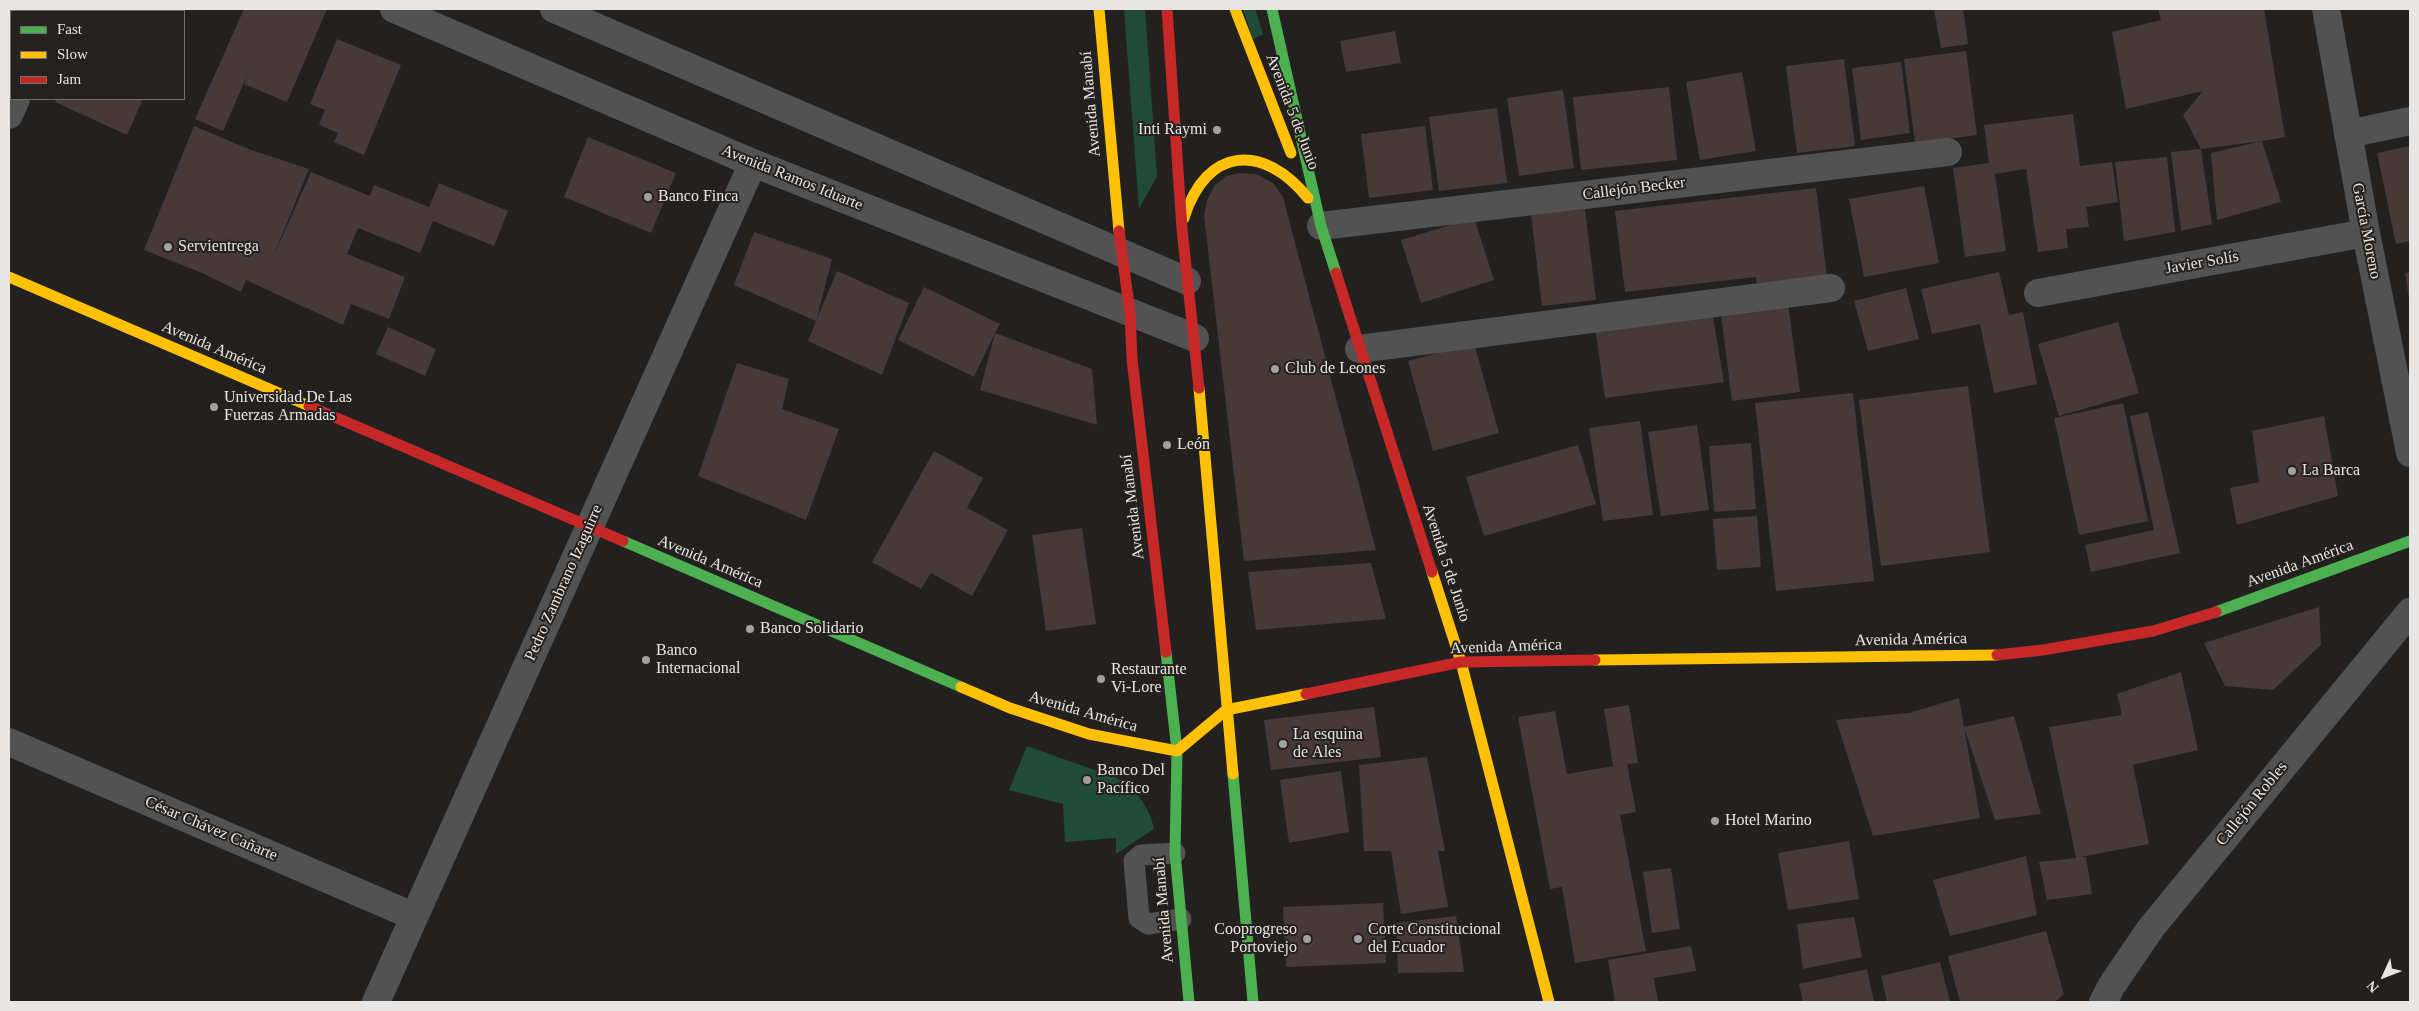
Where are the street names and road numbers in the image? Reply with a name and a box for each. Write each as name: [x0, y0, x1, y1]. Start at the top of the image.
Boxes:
street label: Avenida Manabí: [1077, 50, 1105, 158]
street label: Avenida 5 de Junio: [1261, 51, 1323, 173]
street label: Avenida Ramos Iduarte: [719, 141, 865, 215]
street label: Callejón Becker: [1581, 173, 1687, 205]
street label: García Moreno: [2347, 181, 2385, 281]
street label: Javier Solís: [2164, 247, 2240, 279]
street label: Avenida América: [159, 317, 269, 379]
street label: Avenida Manabí: [1117, 453, 1149, 561]
street label: Pedro Zambrano Izaguirre: [521, 502, 607, 664]
street label: Avenida 5 de Junio: [1418, 502, 1474, 624]
street label: Avenida América: [655, 531, 765, 593]
street label: Avenida América: [2244, 536, 2356, 592]
street label: Avenida América: [1855, 629, 1967, 651]
street label: Avenida América: [1450, 635, 1562, 659]
street label: Avenida América: [1026, 687, 1140, 737]
street label: Callejón Robles: [2212, 758, 2292, 850]
street label: César Chávez Cañarte: [142, 792, 280, 866]
street label: Avenida Manabí: [1150, 856, 1178, 964]

